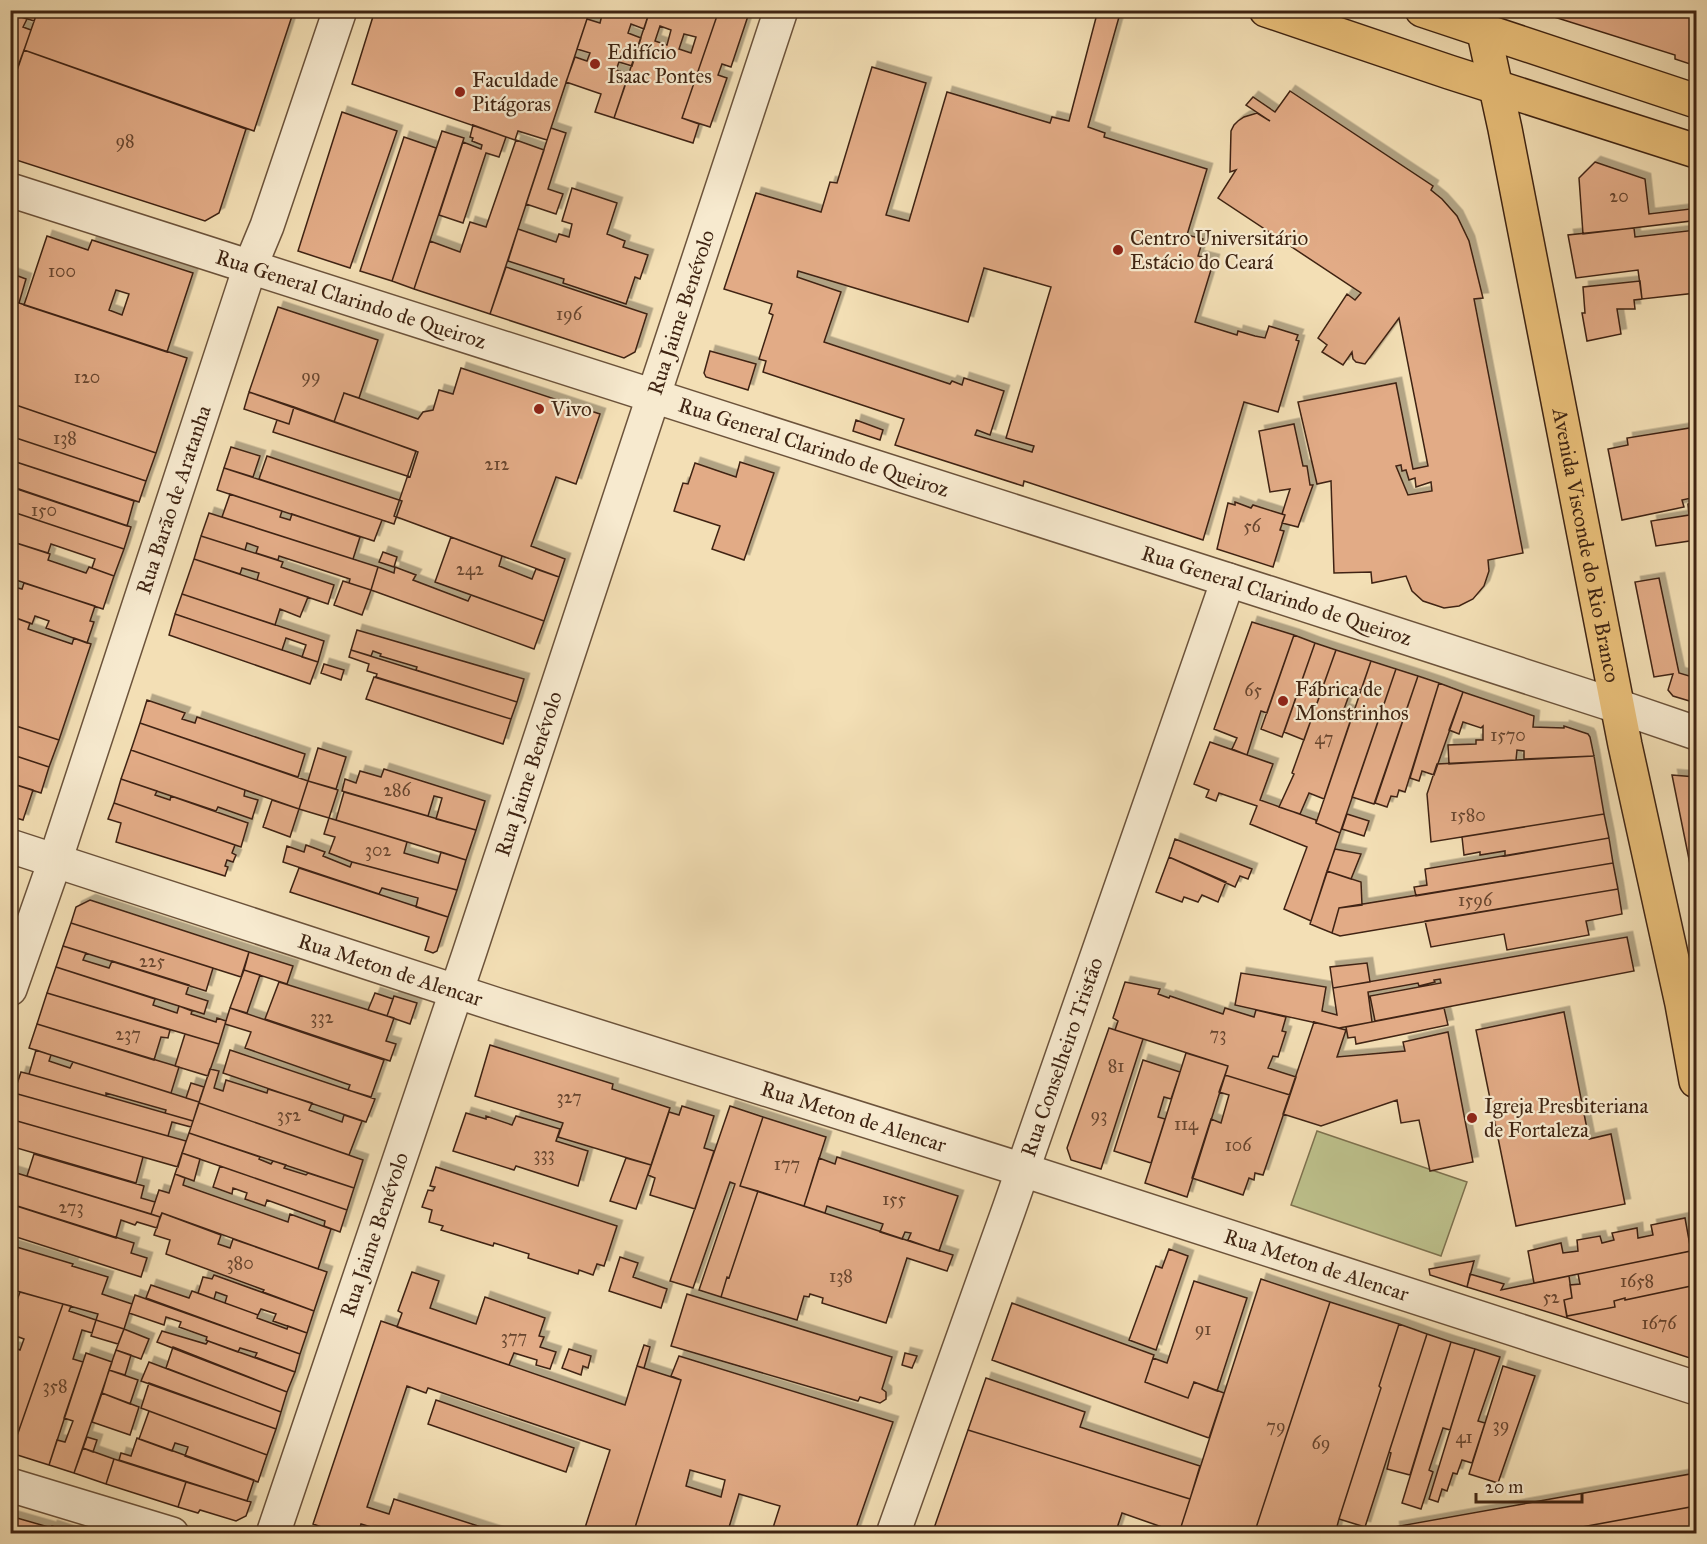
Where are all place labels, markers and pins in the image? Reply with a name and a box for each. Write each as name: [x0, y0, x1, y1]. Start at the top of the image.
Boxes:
place label: Edifício Isaac Pontes: [607, 39, 712, 89]
marker: Edifício Isaac Pontes: [588, 57, 602, 71]
place label: Faculdade Pitágoras: [472, 67, 559, 117]
marker: Faculdade Pitágoras: [453, 85, 467, 99]
place label: Centro Universitário Estácio do Ceará: [1130, 225, 1308, 275]
marker: Centro Universitário Estácio do Ceará: [1111, 243, 1125, 257]
place label: Vivo: [550, 396, 592, 422]
marker: Vivo: [532, 402, 546, 416]
place label: Fábrica de Monstrinhos: [1295, 676, 1409, 726]
marker: Fábrica de Monstrinhos: [1276, 694, 1290, 708]
place label: Igreja Presbiteriana de Fortaleza: [1484, 1093, 1648, 1143]
marker: Igreja Presbiteriana de Fortaleza: [1465, 1111, 1479, 1125]

